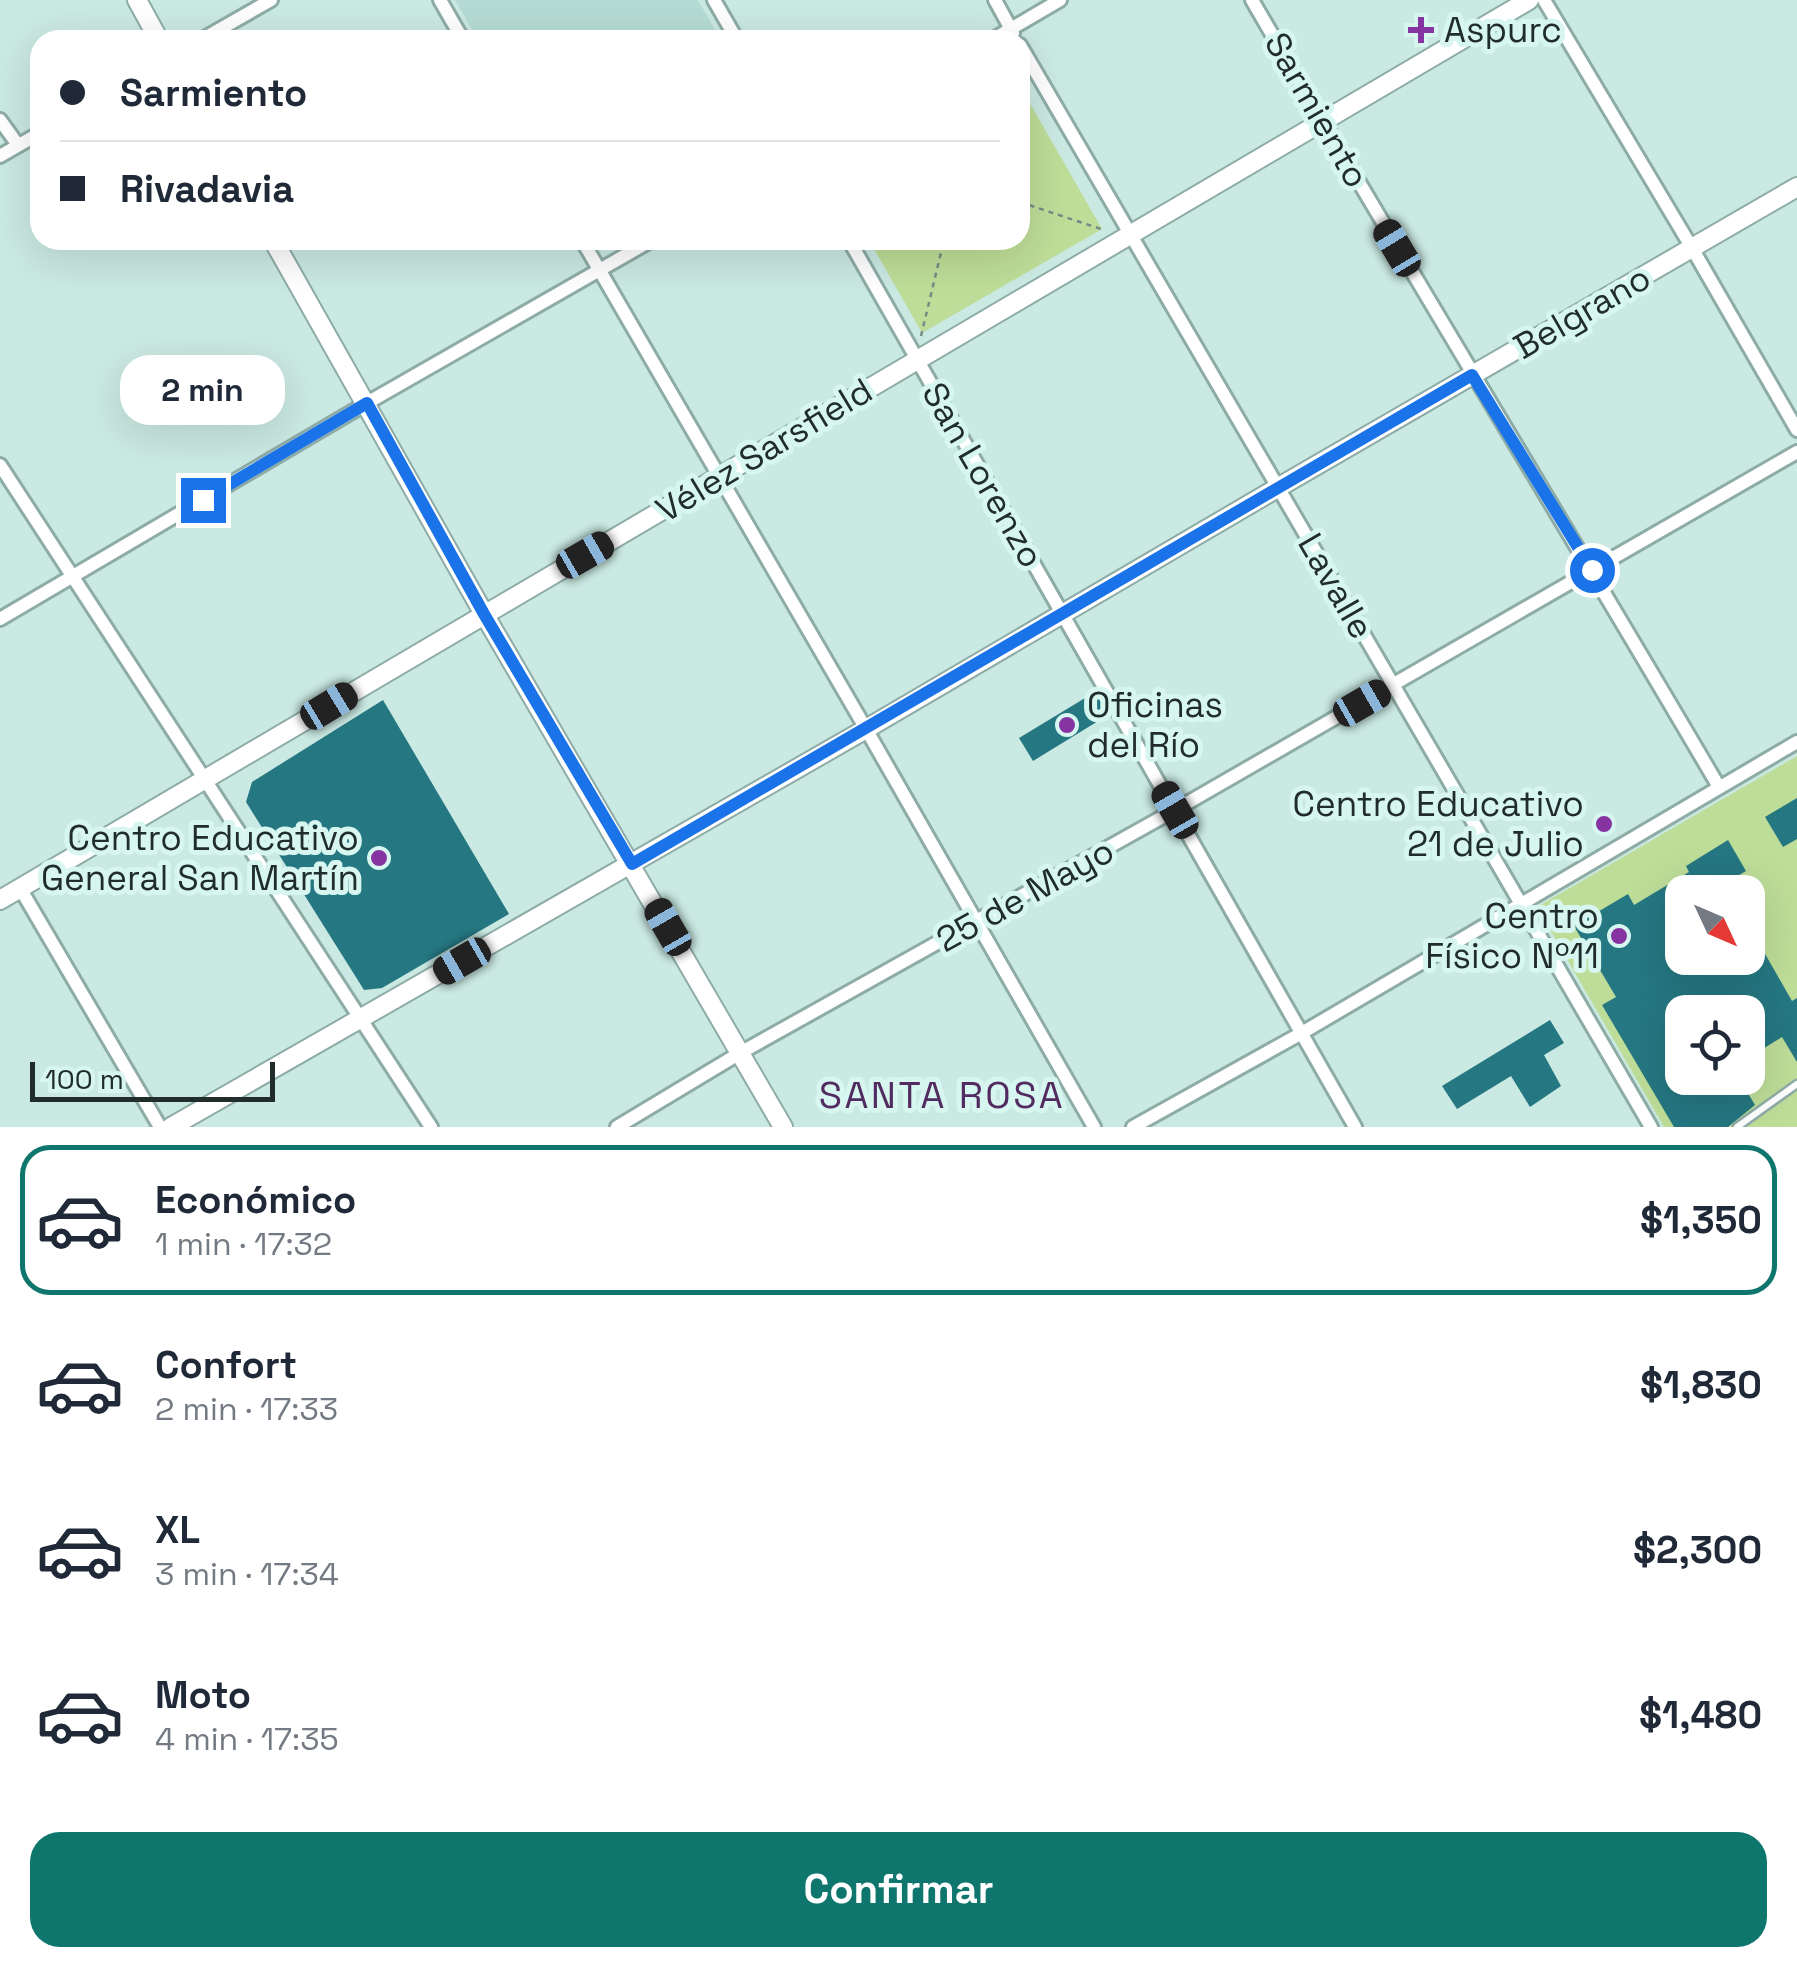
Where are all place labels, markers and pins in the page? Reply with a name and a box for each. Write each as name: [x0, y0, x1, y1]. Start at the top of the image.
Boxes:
place label: Aspurc: [1444, 8, 1562, 52]
marker: Aspurc: [1408, 17, 1434, 43]
place label: Oficinas del Río: [1087, 683, 1223, 767]
marker: Oficinas del Río: [1056, 714, 1078, 736]
place label: Centro Educativo 21 de Julio: [1292, 782, 1584, 866]
marker: Centro Educativo 21 de Julio: [1593, 813, 1615, 835]
place label: Centro Educativo General San Martín: [41, 816, 359, 900]
marker: Centro Educativo General San Martín: [368, 847, 390, 869]
place label: Centro Físico Nº11: [1425, 894, 1599, 978]
marker: Centro Físico Nº11: [1608, 925, 1630, 947]

